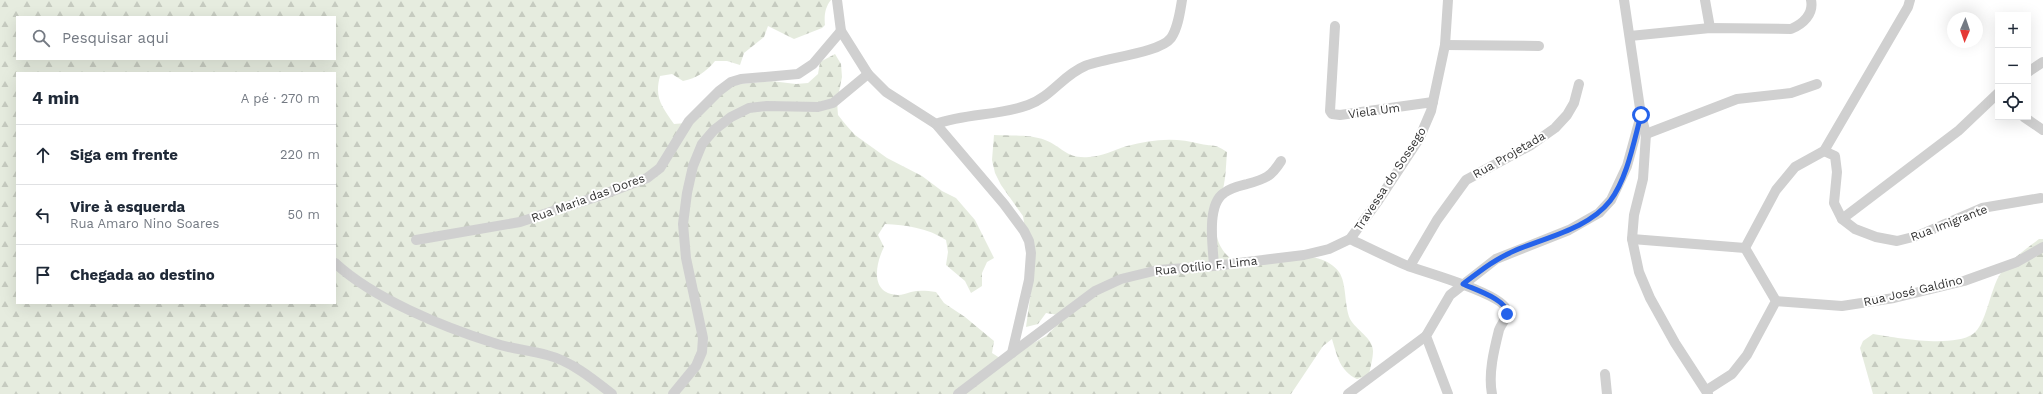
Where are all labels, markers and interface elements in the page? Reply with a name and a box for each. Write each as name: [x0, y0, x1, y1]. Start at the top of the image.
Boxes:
north arrow: [1947, 12, 1983, 48]
map controls: [1995, 12, 2031, 120]
button: +: [1995, 12, 2031, 48]
search box: [16, 16, 336, 60]
icon: search: [30, 27, 52, 49]
text: Pesquisar aqui: [62, 29, 169, 47]
button: −: [1995, 48, 2031, 84]
button: locate: [1995, 84, 2031, 120]
text: 4 min: [32, 88, 79, 108]
text: A pé · 270 m: [241, 91, 320, 106]
street label: Viela Um: [1347, 100, 1401, 122]
route start: [1632, 106, 1650, 124]
street label: Travessa do Sossego: [1351, 124, 1429, 234]
street label: Rua Projetada: [1470, 129, 1548, 181]
icon: ahead: [32, 144, 54, 166]
text: Siga em frente: [70, 146, 178, 164]
text: 220 m: [280, 147, 320, 162]
street label: Rua Maria das Dores: [529, 171, 647, 225]
text: Vire à esquerda: [70, 198, 185, 216]
street label: Rua Imigrante: [1909, 202, 1989, 244]
icon: left: [32, 204, 54, 226]
text: 50 m: [288, 207, 320, 222]
text: Rua Amaro Nino Soares: [70, 216, 219, 231]
street label: Rua Otílio F. Lima: [1154, 254, 1258, 278]
icon: arrive: [32, 264, 54, 286]
text: Chegada ao destino: [70, 266, 215, 284]
street label: Rua José Galdino: [1862, 273, 1964, 309]
route end: [1498, 305, 1516, 323]

